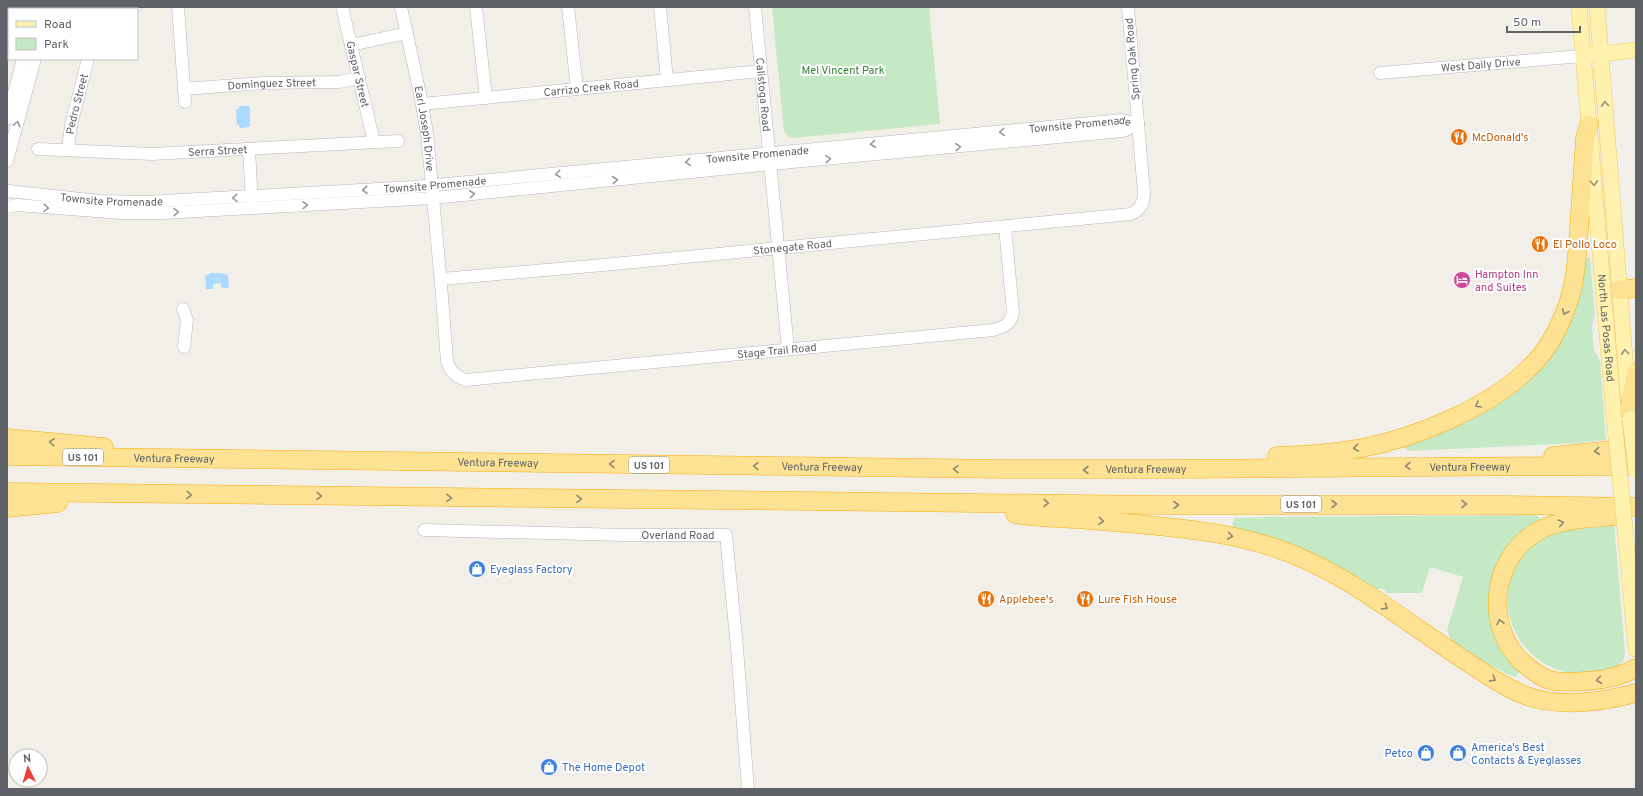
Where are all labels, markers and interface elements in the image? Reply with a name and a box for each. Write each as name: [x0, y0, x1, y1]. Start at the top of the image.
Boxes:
legend: [8, 8, 138, 60]
scale bar: [1507, 8, 1580, 34]
text: 50 m: [1513, 15, 1541, 31]
text: Road: [44, 17, 72, 33]
street label: Spring Oak Road: [1122, 17, 1144, 101]
text: Park: [44, 37, 69, 53]
street label: Gaspar Street: [342, 40, 372, 109]
street label: West Daily Drive: [1440, 55, 1521, 76]
street label: Calistoga Road: [752, 57, 773, 132]
park label: Mel Vincent Park: [801, 64, 885, 78]
street label: Pedro Street: [64, 72, 92, 135]
street label: Dominguez Street: [227, 76, 316, 94]
street label: Carrizo Creek Road: [543, 77, 640, 100]
street label: Earl Joseph Drive: [410, 85, 437, 172]
one-way arrow: [1601, 101, 1610, 107]
street label: Townsite Promenade: [1028, 114, 1133, 137]
one-way arrow: [12, 120, 21, 127]
one-way arrow: [999, 127, 1005, 136]
restaurant icon: McDonald's: [1449, 127, 1469, 147]
place label: McDonald's: [1472, 131, 1528, 145]
one-way arrow: [870, 140, 876, 149]
one-way arrow: [955, 142, 961, 151]
street label: Serra Street: [188, 143, 248, 160]
street label: Townsite Promenade: [706, 144, 810, 167]
one-way arrow: [825, 154, 831, 163]
one-way arrow: [685, 157, 691, 166]
one-way arrow: [555, 169, 561, 178]
street label: Townsite Promenade: [383, 174, 487, 197]
one-way arrow: [612, 175, 618, 184]
one-way arrow: [1589, 180, 1598, 186]
one-way arrow: [362, 186, 368, 195]
one-way arrow: [469, 190, 475, 199]
street label: Townsite Promenade: [59, 191, 163, 210]
one-way arrow: [232, 193, 238, 202]
one-way arrow: [302, 201, 308, 210]
one-way arrow: [43, 203, 49, 212]
one-way arrow: [173, 208, 179, 216]
restaurant icon: El Pollo Loco: [1530, 234, 1550, 254]
street label: Stonegate Road: [753, 237, 833, 258]
place label: El Pollo Loco: [1553, 238, 1617, 252]
place label: Hampton Inn and Suites: [1475, 268, 1538, 295]
hotel icon: Hampton Inn and Suites: [1452, 270, 1472, 290]
street label: North Las Posas Road: [1594, 274, 1617, 382]
one-way arrow: [1561, 309, 1569, 316]
street label: Stage Trail Road: [737, 341, 817, 362]
one-way arrow: [1620, 349, 1629, 355]
one-way arrow: [1475, 400, 1482, 408]
one-way arrow: [49, 438, 55, 447]
one-way arrow: [1353, 444, 1359, 453]
one-way arrow: [1594, 447, 1600, 456]
road number: US 101: [63, 449, 103, 465]
street label: Ventura Freeway: [133, 452, 215, 467]
street label: Ventura Freeway: [457, 456, 539, 471]
road number: US 101: [629, 457, 669, 473]
one-way arrow: [609, 460, 615, 468]
street label: Ventura Freeway: [781, 460, 863, 475]
street label: Ventura Freeway: [1429, 460, 1511, 475]
one-way arrow: [753, 462, 759, 470]
one-way arrow: [1405, 462, 1411, 470]
street label: Ventura Freeway: [1105, 463, 1187, 477]
one-way arrow: [953, 465, 959, 473]
one-way arrow: [1083, 466, 1089, 474]
one-way arrow: [186, 490, 192, 499]
one-way arrow: [316, 492, 322, 500]
one-way arrow: [446, 493, 452, 502]
one-way arrow: [576, 495, 582, 503]
road number: US 101: [1281, 496, 1321, 512]
one-way arrow: [1043, 499, 1049, 508]
one-way arrow: [1331, 500, 1337, 508]
one-way arrow: [1461, 500, 1467, 508]
one-way arrow: [1173, 501, 1179, 509]
one-way arrow: [1098, 517, 1104, 526]
one-way arrow: [1558, 520, 1564, 528]
street label: Overland Road: [641, 529, 715, 543]
one-way arrow: [1227, 531, 1233, 540]
shop icon: Eyeglass Factory: [467, 559, 487, 579]
place label: Eyeglass Factory: [490, 563, 573, 577]
restaurant icon: Applebee's: [976, 589, 996, 609]
restaurant icon: Lure Fish House: [1075, 589, 1095, 609]
place label: Applebee's: [999, 593, 1054, 607]
place label: Lure Fish House: [1098, 593, 1177, 607]
one-way arrow: [1381, 602, 1388, 610]
one-way arrow: [1496, 619, 1505, 625]
one-way arrow: [1489, 675, 1496, 682]
one-way arrow: [1596, 675, 1602, 684]
place label: America's Best Contacts & Eyeglasses: [1471, 741, 1581, 768]
shop icon: Petco: [1416, 743, 1436, 763]
shop icon: America's Best Contacts & Eyeglasses: [1448, 743, 1468, 763]
place label: Petco: [1384, 747, 1413, 761]
north arrow: [8, 748, 48, 788]
text: N: [23, 752, 32, 766]
shop icon: The Home Depot: [539, 757, 559, 777]
place label: The Home Depot: [562, 761, 645, 775]

